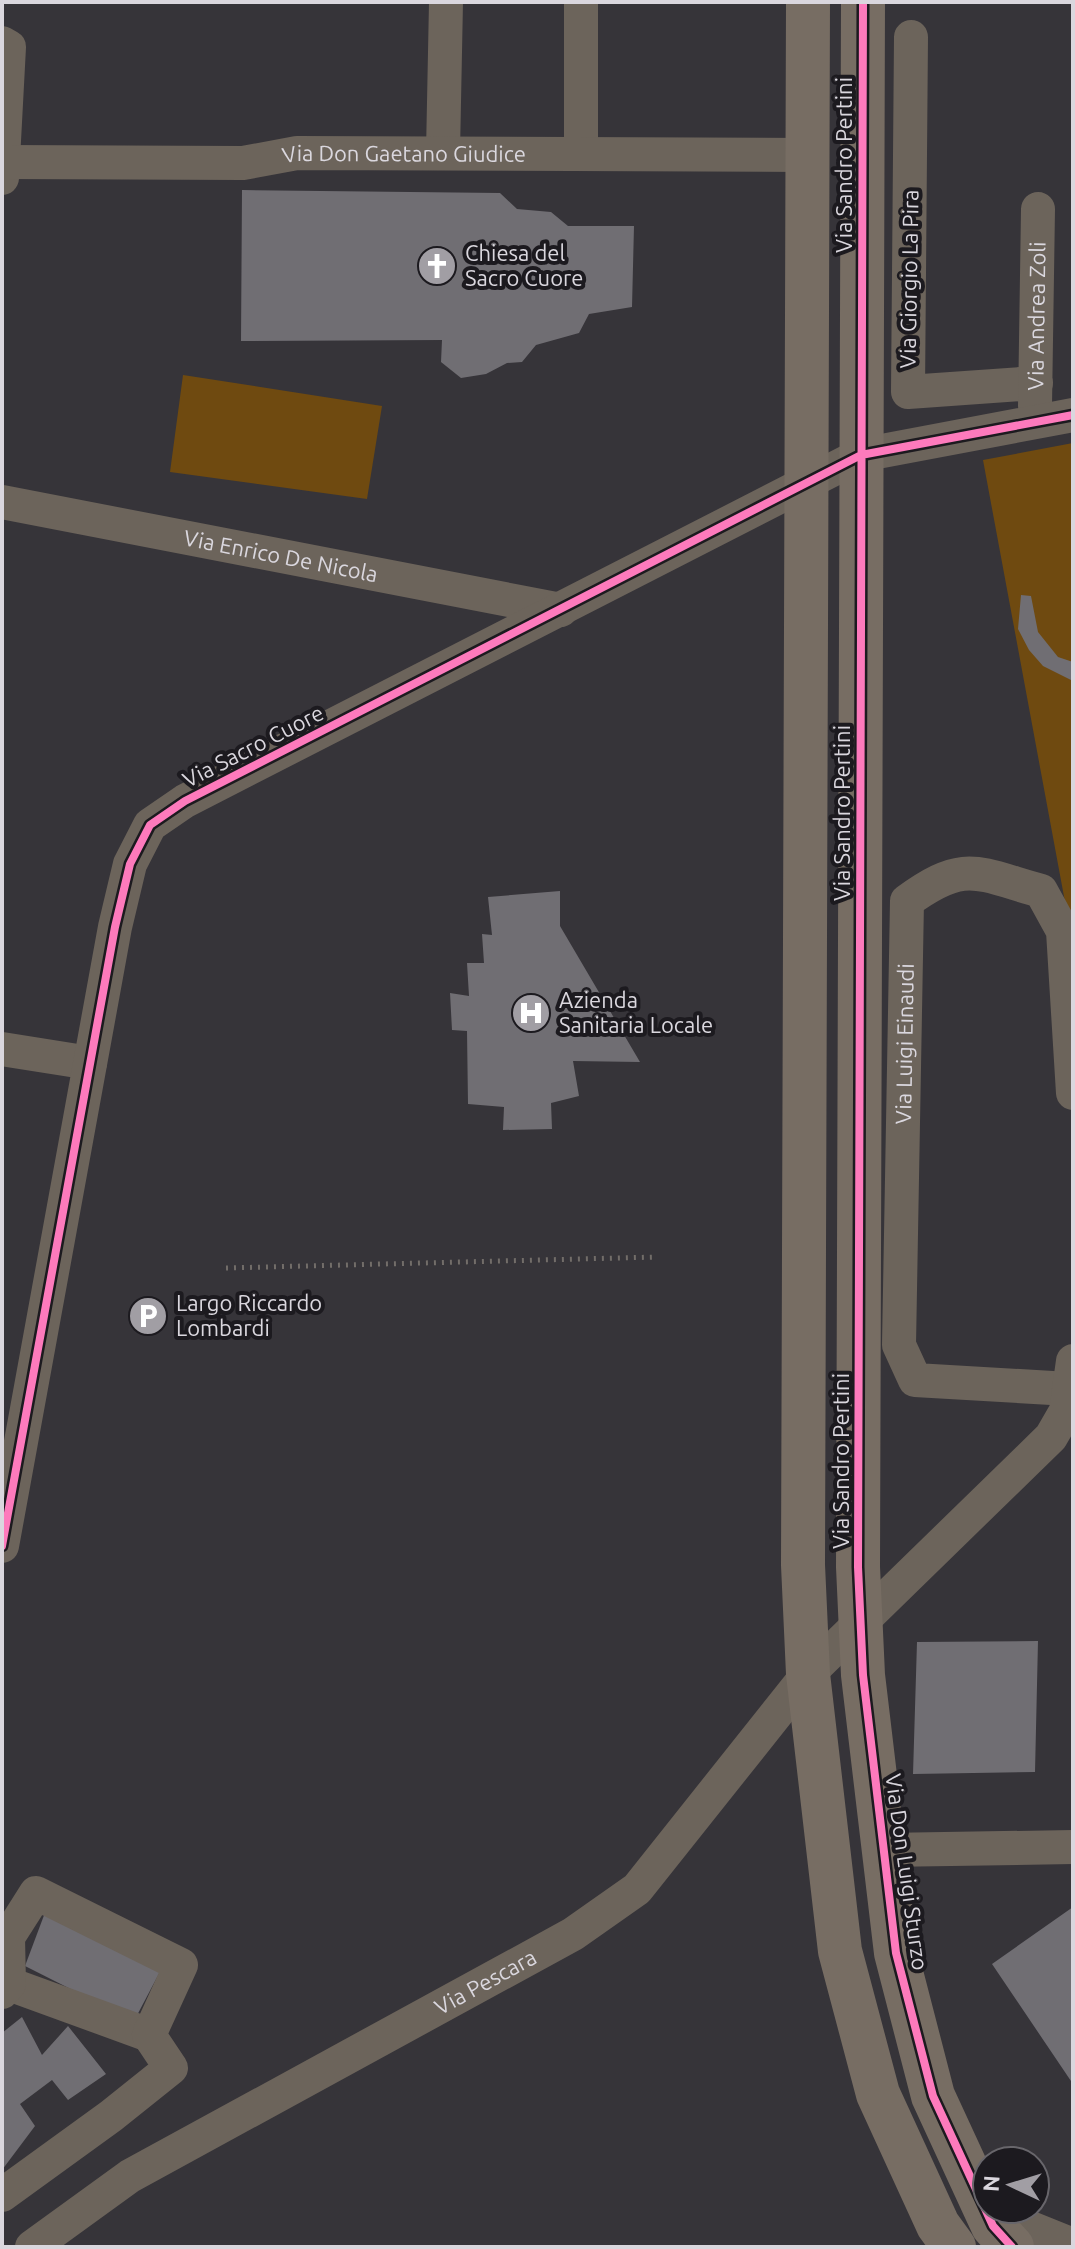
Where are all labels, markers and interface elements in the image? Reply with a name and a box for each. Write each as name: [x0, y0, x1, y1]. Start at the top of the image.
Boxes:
street label: Via Sandro Pertini: [831, 77, 856, 253]
street label: Via Don Gaetano Giudice: [280, 140, 526, 168]
street label: Via Giorgio La Pira: [894, 189, 923, 369]
place label: Chiesa del Sacro Cuore: [465, 240, 584, 290]
street label: Via Andrea Zoli: [1022, 241, 1050, 391]
church icon: Chiesa del Sacro Cuore: [416, 245, 458, 287]
street label: Via Enrico De Nicola: [182, 524, 380, 586]
street label: Via Sacro Cuore: [178, 699, 327, 792]
street label: Via Sandro Pertini: [829, 725, 854, 901]
street label: Via Luigi Einaudi: [890, 963, 918, 1124]
place label: Azienda Sanitaria Locale: [559, 987, 713, 1037]
hospital icon: Azienda Sanitaria Locale: [510, 992, 552, 1034]
place label: Largo Riccardo Lombardi: [176, 1290, 322, 1340]
parking icon: Largo Riccardo Lombardi: [127, 1295, 169, 1337]
street label: Via Sandro Pertini: [828, 1373, 853, 1549]
street label: Via Don Luigi Sturzo: [881, 1772, 934, 1972]
street label: Via Pescara: [430, 1944, 540, 2019]
north arrow: [971, 2145, 1051, 2225]
text: N: [978, 2175, 1004, 2193]

